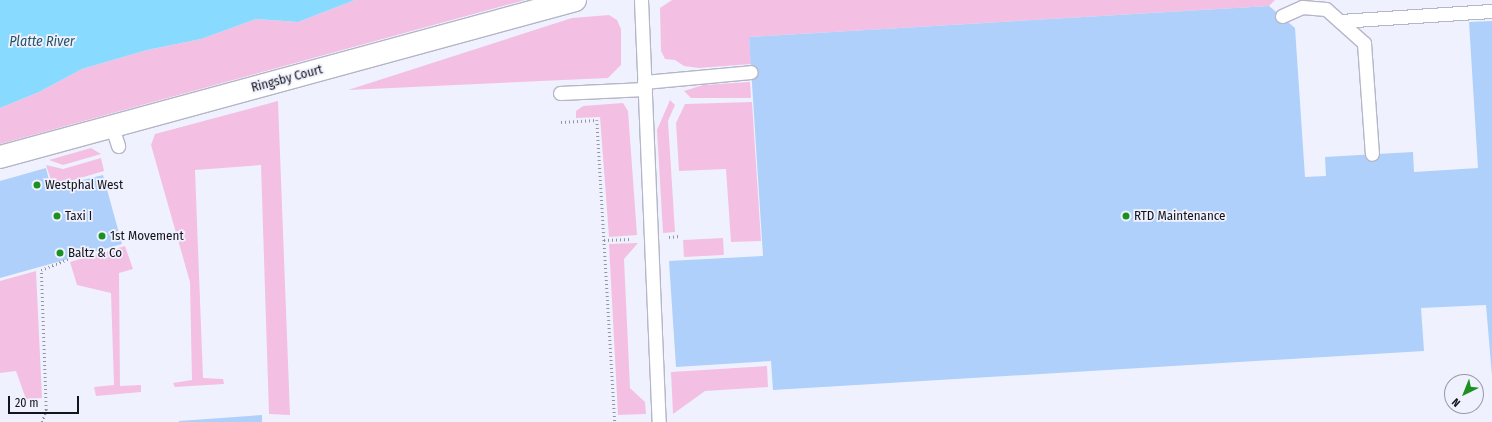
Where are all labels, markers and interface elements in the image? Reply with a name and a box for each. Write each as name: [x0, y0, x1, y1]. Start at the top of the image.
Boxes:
water label: Platte River: [9, 34, 75, 50]
street label: Ringsby Court: [250, 62, 324, 96]
place label: Westphal West: [45, 177, 123, 193]
marker: Westphal West: [32, 180, 42, 190]
place label: Taxi I: [65, 208, 92, 224]
place label: RTD Maintenance: [1134, 208, 1225, 224]
marker: Taxi I: [52, 211, 62, 221]
marker: RTD Maintenance: [1121, 211, 1131, 221]
place label: 1st Movement: [110, 228, 184, 244]
marker: 1st Movement: [97, 231, 107, 241]
place label: Baltz & Co: [68, 245, 122, 261]
marker: Baltz & Co: [55, 248, 65, 258]
north arrow: [1444, 374, 1484, 414]
scale bar: [10, 388, 81, 414]
text: N: [1449, 395, 1463, 409]
text: 20 m: [15, 396, 39, 410]

